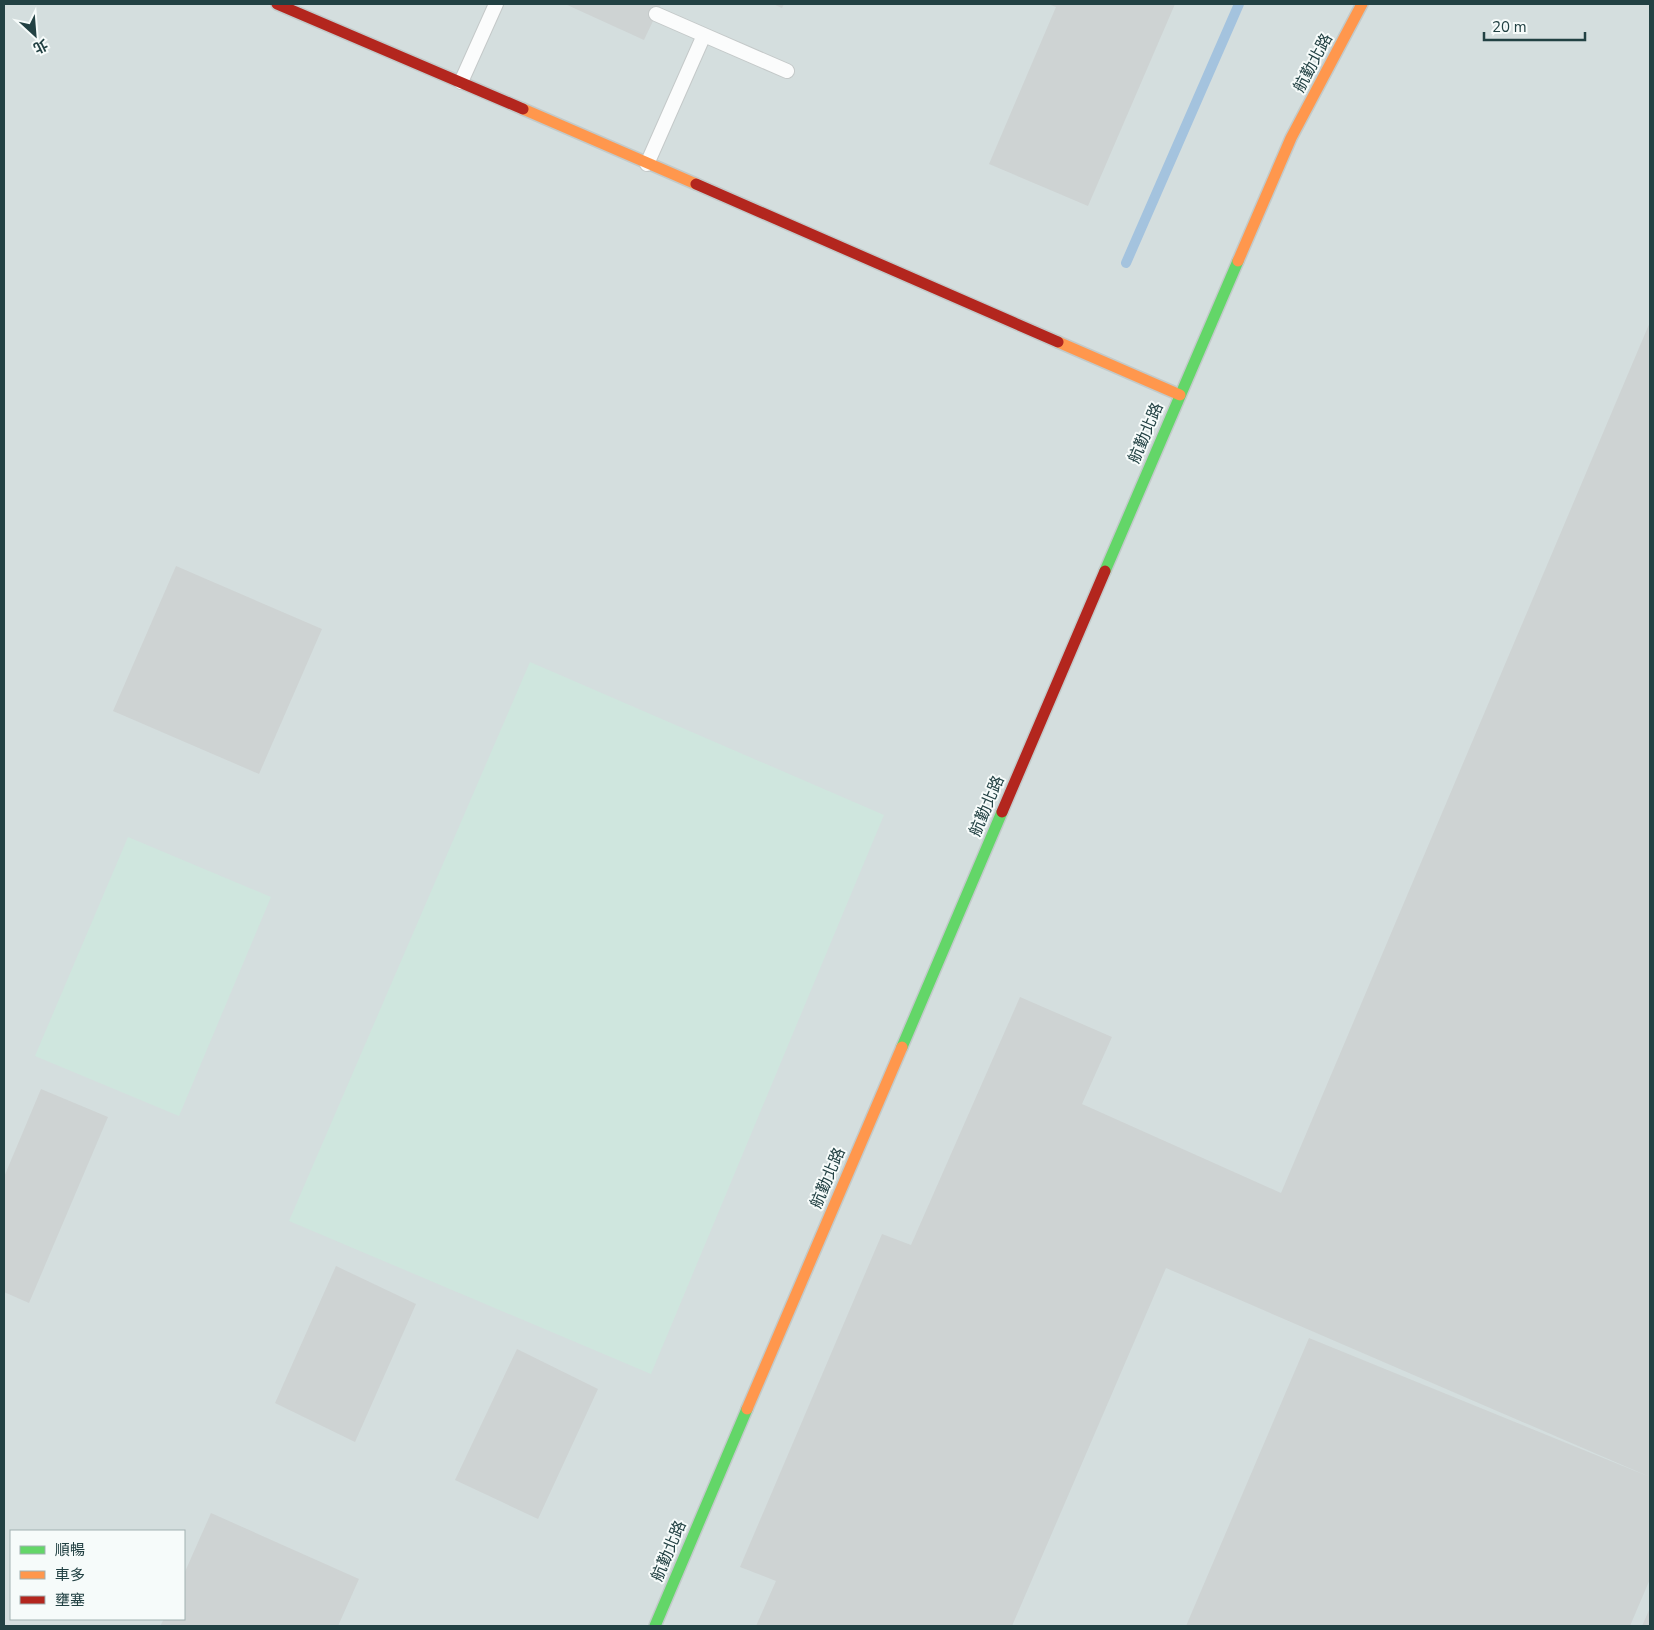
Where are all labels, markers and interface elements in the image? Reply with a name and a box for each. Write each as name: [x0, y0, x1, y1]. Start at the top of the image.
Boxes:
north arrow: [10, 10, 60, 60]
scale bar: [1484, 10, 1585, 42]
text: 20 m: [1492, 17, 1527, 37]
street label: 航勤北路: [1288, 30, 1338, 96]
text: 北: [30, 35, 51, 58]
street label: 航勤北路: [1123, 399, 1169, 467]
street label: 航勤北路: [964, 772, 1010, 840]
street label: 航勤北路: [805, 1144, 851, 1212]
street label: 航勤北路: [646, 1517, 692, 1585]
legend: [10, 1530, 185, 1620]
text: 順暢: [55, 1540, 85, 1560]
text: 車多: [55, 1565, 85, 1585]
text: 壅塞: [55, 1590, 85, 1610]

